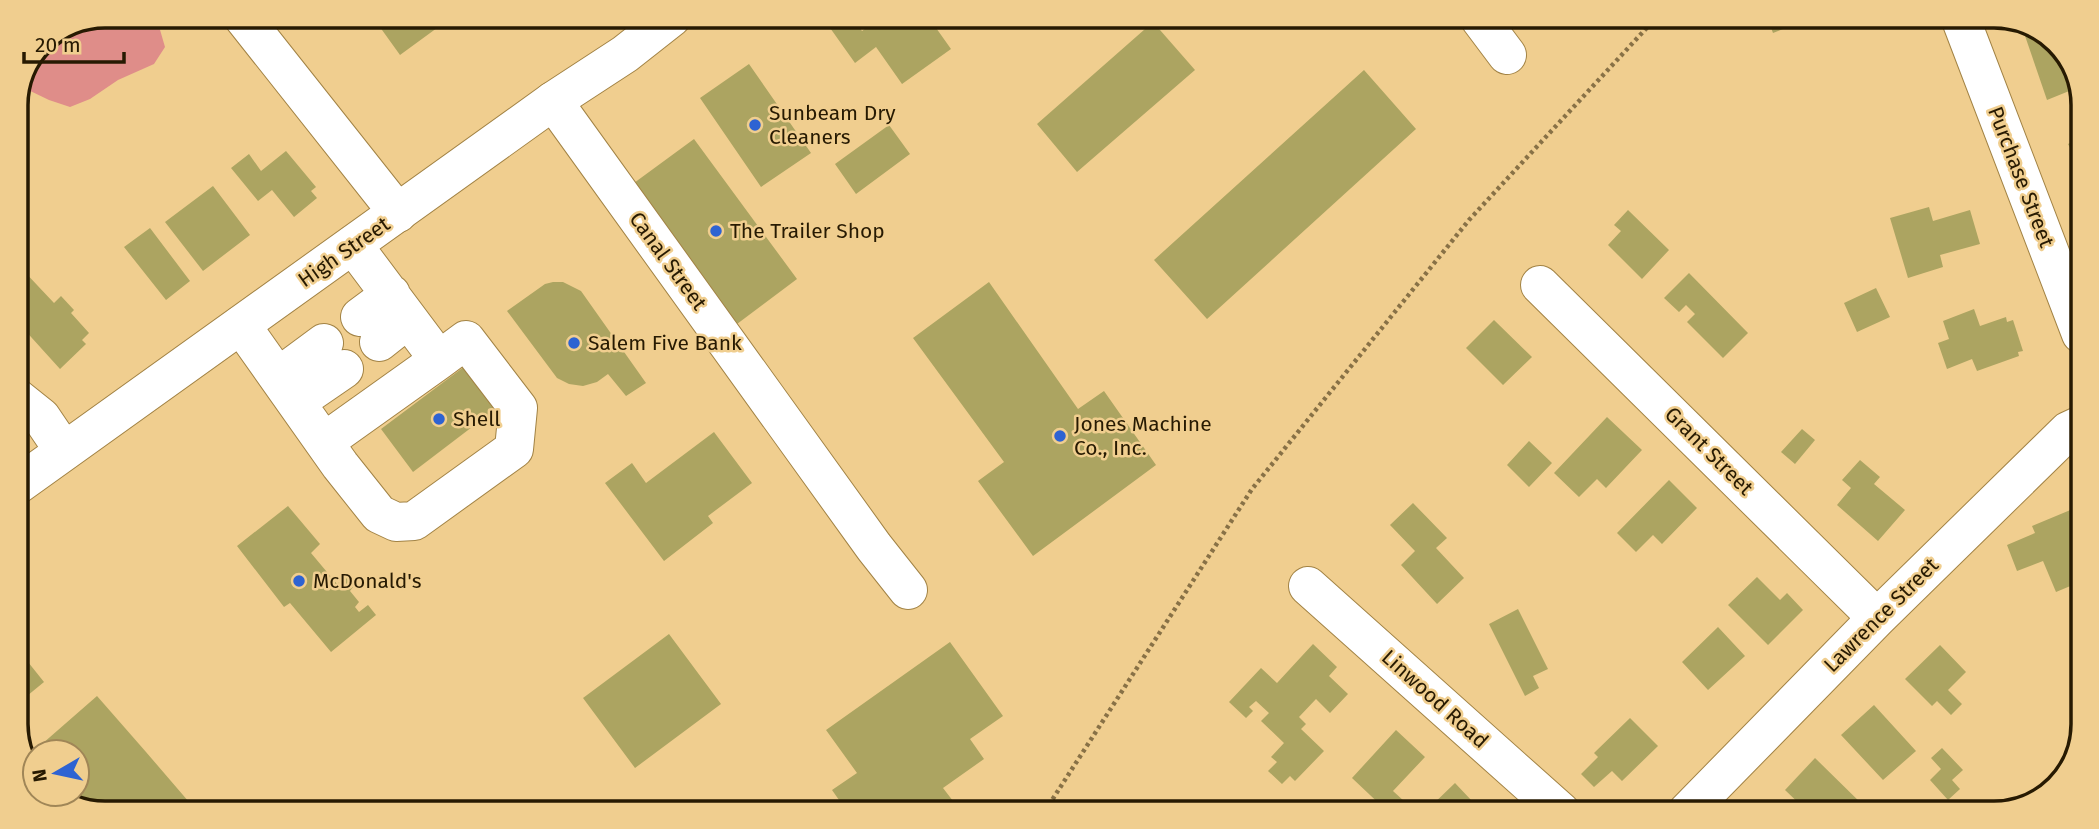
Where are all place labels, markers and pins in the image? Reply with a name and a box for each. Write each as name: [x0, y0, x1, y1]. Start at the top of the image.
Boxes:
place label: Sunbeam Dry Cleaners: [769, 100, 896, 150]
marker: Sunbeam Dry Cleaners: [747, 117, 763, 133]
place label: The Trailer Shop: [730, 218, 885, 244]
marker: The Trailer Shop: [708, 223, 724, 239]
place label: Salem Five Bank: [588, 330, 742, 356]
marker: Salem Five Bank: [566, 335, 582, 351]
place label: Shell: [453, 406, 501, 432]
marker: Shell: [431, 411, 447, 427]
place label: Jones Machine Co., Inc.: [1074, 411, 1212, 461]
marker: Jones Machine Co., Inc.: [1052, 428, 1068, 444]
place label: McDonald's: [313, 568, 422, 594]
marker: McDonald's: [291, 573, 307, 589]

